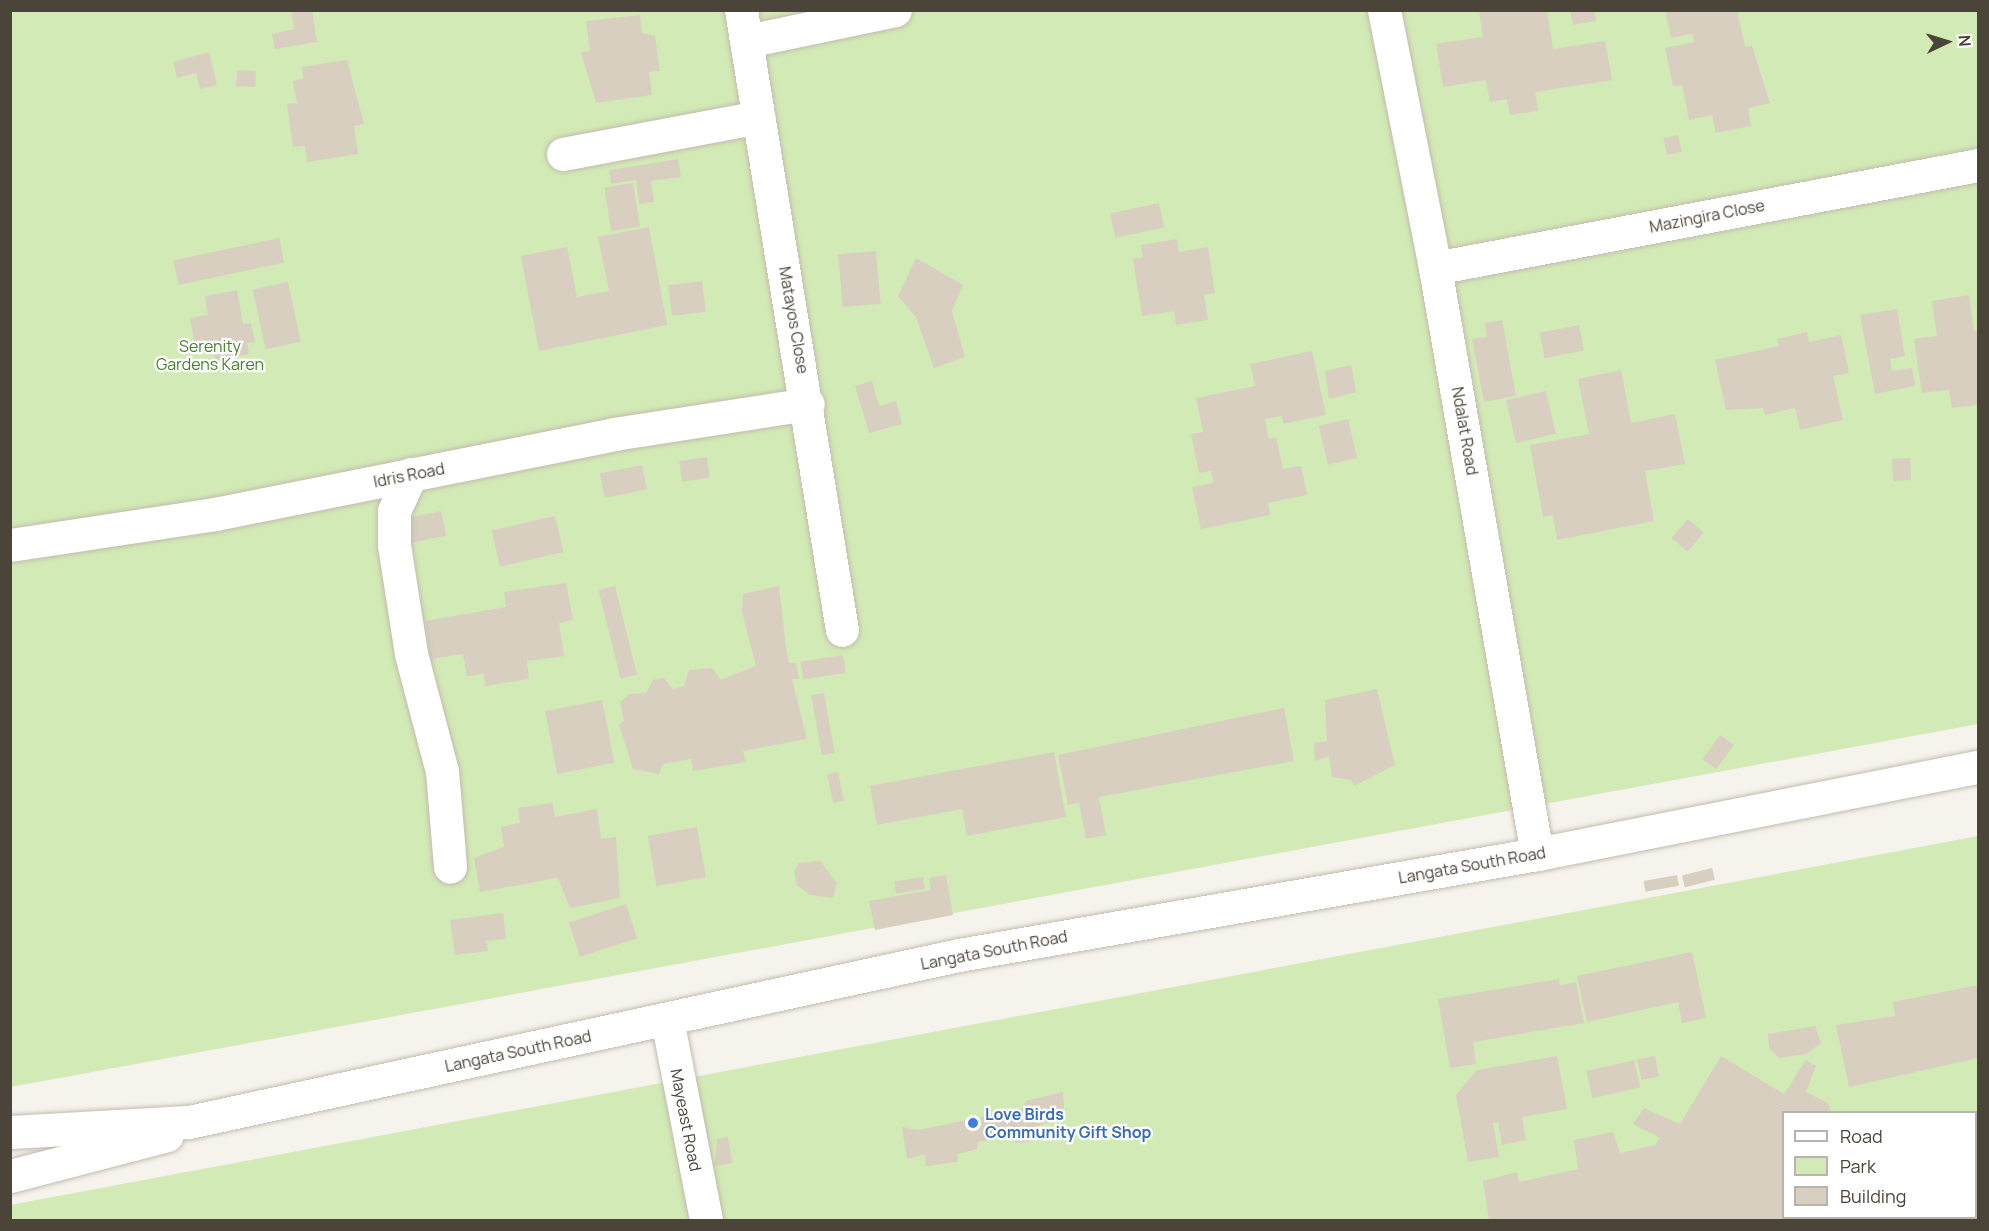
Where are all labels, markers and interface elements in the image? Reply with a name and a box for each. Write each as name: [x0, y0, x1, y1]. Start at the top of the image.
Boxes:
north arrow: [1917, 12, 1977, 72]
text: N: [1954, 34, 1976, 47]
street label: Mazingira Close: [1648, 195, 1766, 237]
street label: Matayos Close: [775, 265, 813, 375]
park label: Serenity Gardens Karen: [156, 336, 264, 374]
street label: Ndalat Road: [1448, 385, 1482, 477]
street label: Idris Road: [372, 459, 446, 491]
street label: Langata South Road: [1397, 843, 1547, 887]
street label: Langata South Road: [919, 926, 1069, 974]
street label: Langata South Road: [443, 1026, 593, 1076]
street label: Mayeast Road: [667, 1067, 705, 1173]
place label: Love Birds Community Gift Shop: [985, 1104, 1151, 1142]
legend: [1782, 1111, 1977, 1219]
marker: Love Birds Community Gift Shop: [966, 1116, 980, 1130]
text: Road: [1840, 1124, 1883, 1148]
text: Park: [1840, 1154, 1876, 1178]
text: Building: [1840, 1184, 1906, 1208]

